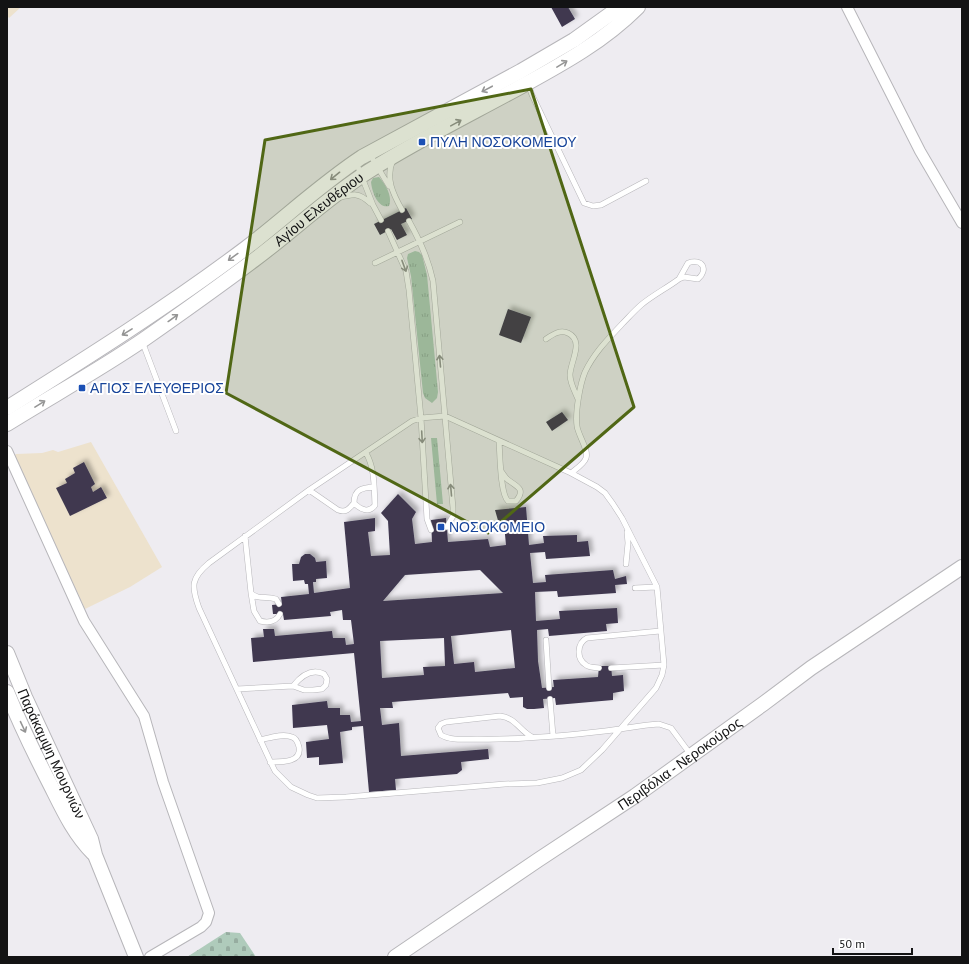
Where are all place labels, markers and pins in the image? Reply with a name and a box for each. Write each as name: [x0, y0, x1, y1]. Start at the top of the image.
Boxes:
place label: ΠΥΛΗ ΝΟΣΟΚΟΜΕΙΟΥ: [430, 133, 577, 151]
marker: ΠΥΛΗ ΝΟΣΟΚΟΜΕΙΟΥ: [417, 137, 427, 147]
place label: ΑΓΙΟΣ ΕΛΕΥΘΕΡΙΟΣ: [90, 379, 224, 397]
marker: ΑΓΙΟΣ ΕΛΕΥΘΕΡΙΟΣ: [77, 383, 87, 393]
place label: ΝΟΣΟΚΟΜΕΙΟ: [449, 518, 545, 536]
marker: ΝΟΣΟΚΟΜΕΙΟ: [436, 522, 446, 532]

